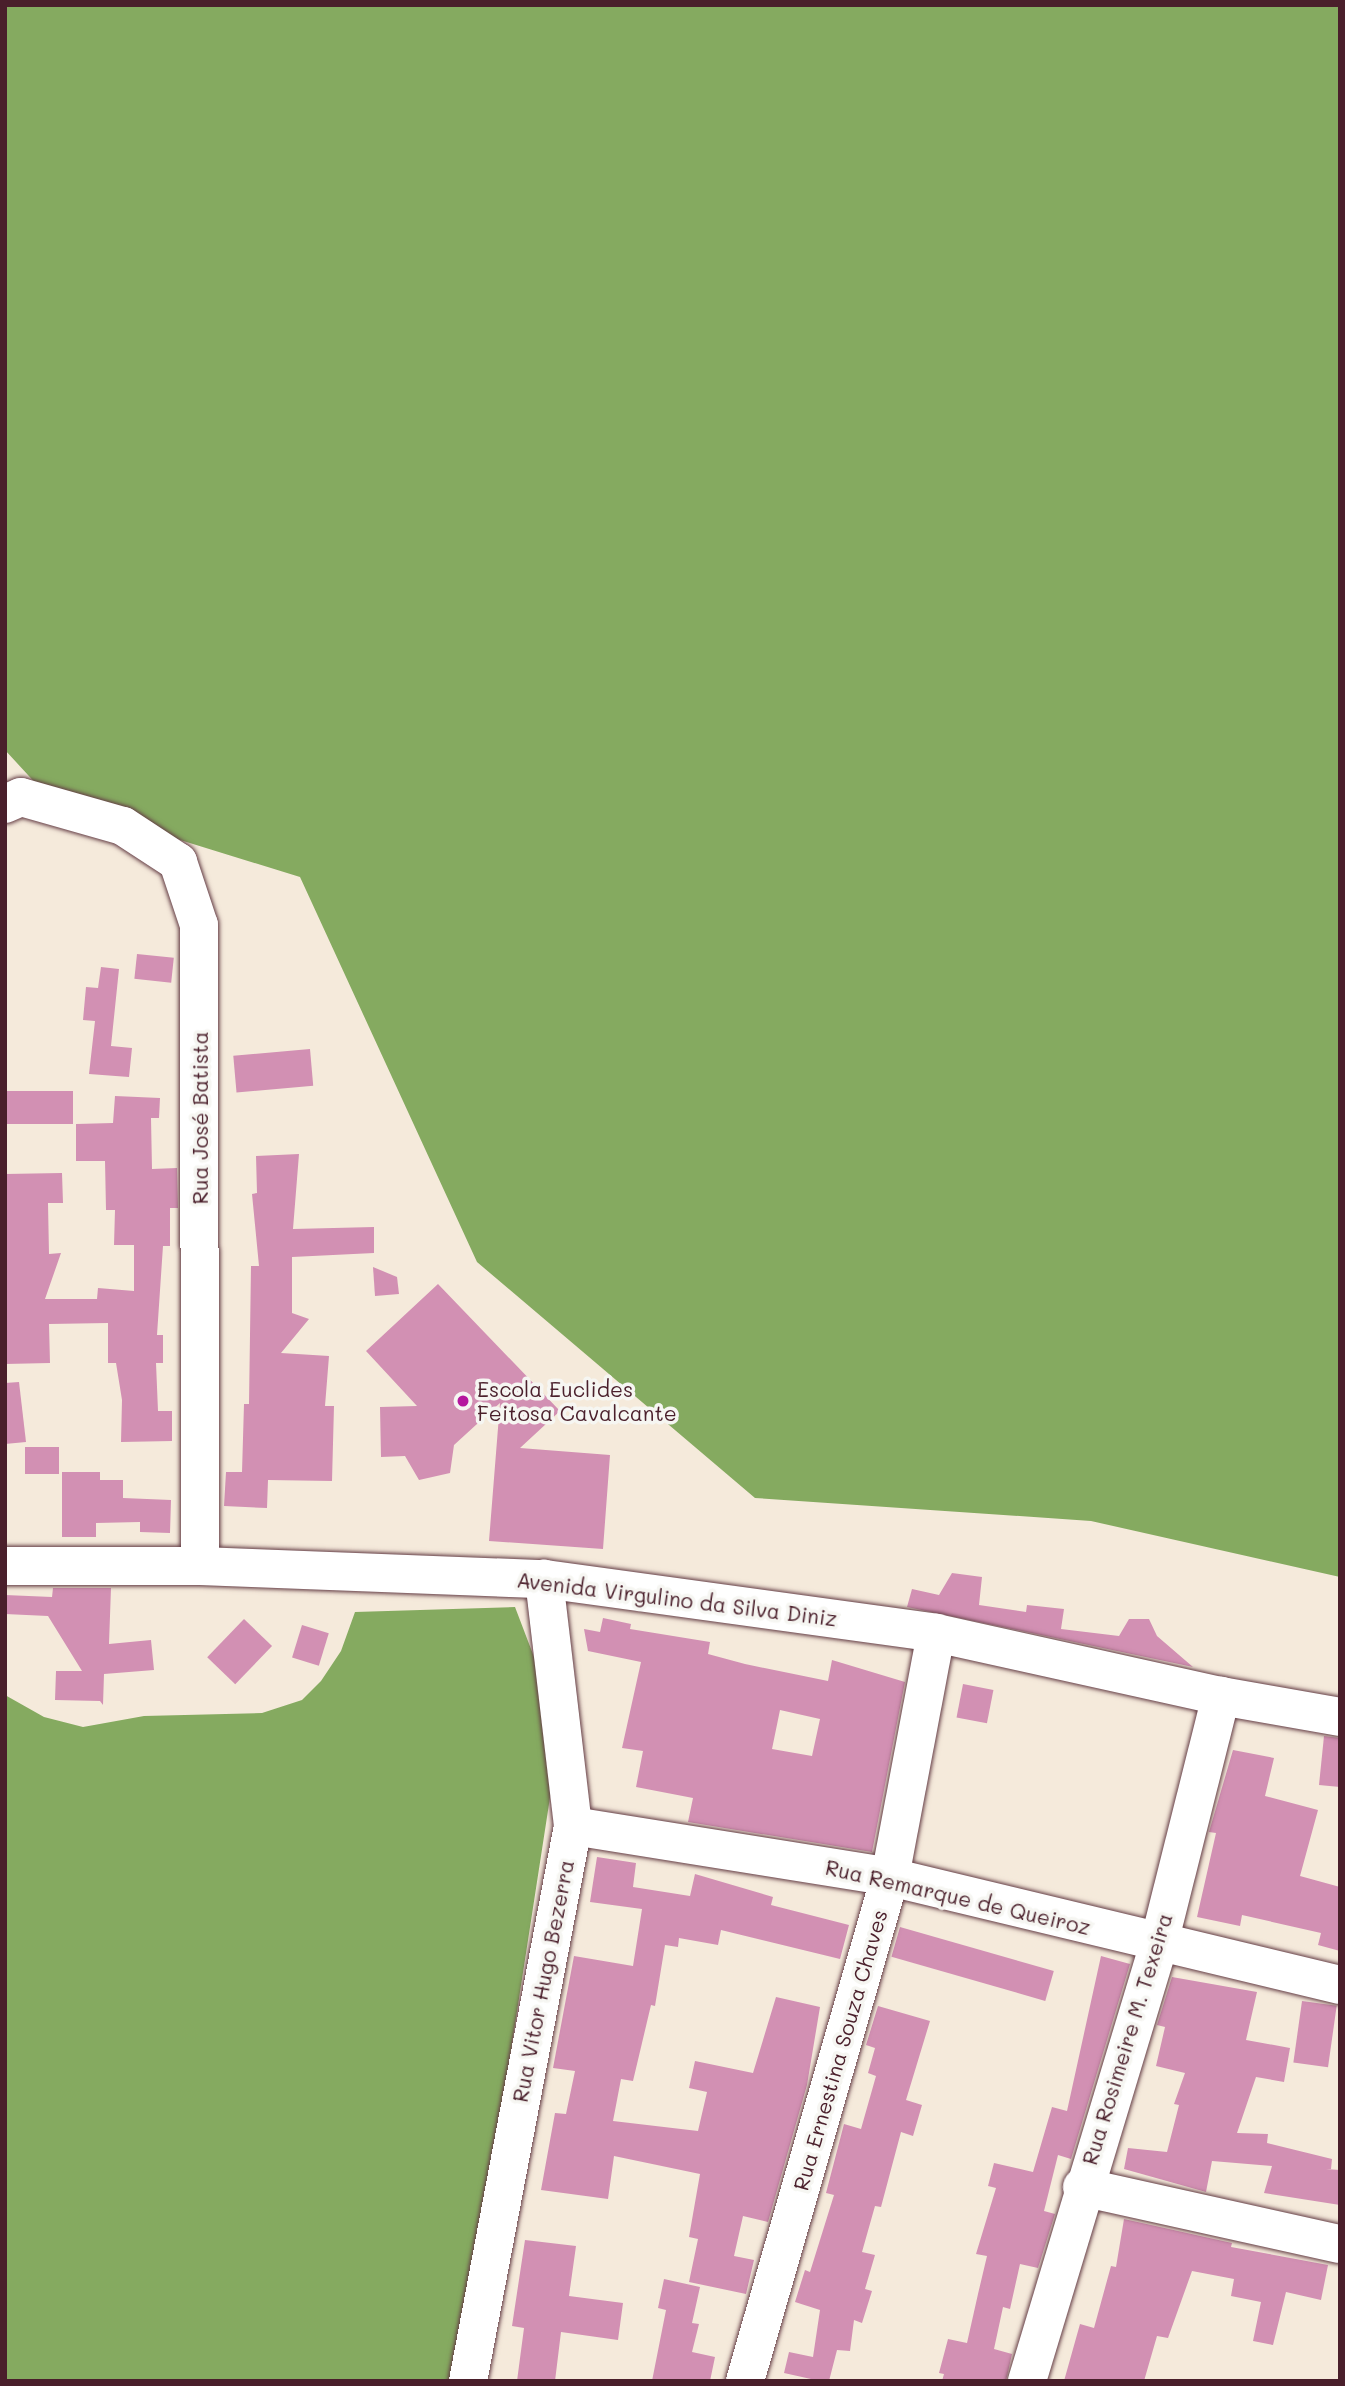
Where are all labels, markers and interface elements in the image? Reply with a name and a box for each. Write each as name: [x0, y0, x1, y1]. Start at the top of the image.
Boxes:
street label: Rua José Batista: [187, 1032, 213, 1204]
place label: Escola Euclides Feitosa Cavalcante: [477, 1376, 677, 1426]
marker: Escola Euclides Feitosa Cavalcante: [455, 1393, 471, 1409]
street label: Avenida Virgulino da Silva Diniz: [515, 1567, 839, 1631]
street label: Rua Remarque de Queiroz: [823, 1854, 1093, 1940]
street label: Rua Vitor Hugo Bezerra: [507, 1858, 579, 2104]
street label: Rua Ernestina Souza Chaves: [788, 1907, 892, 2193]
street label: Rua Rosimeire M. Texeira: [1077, 1910, 1177, 2168]

